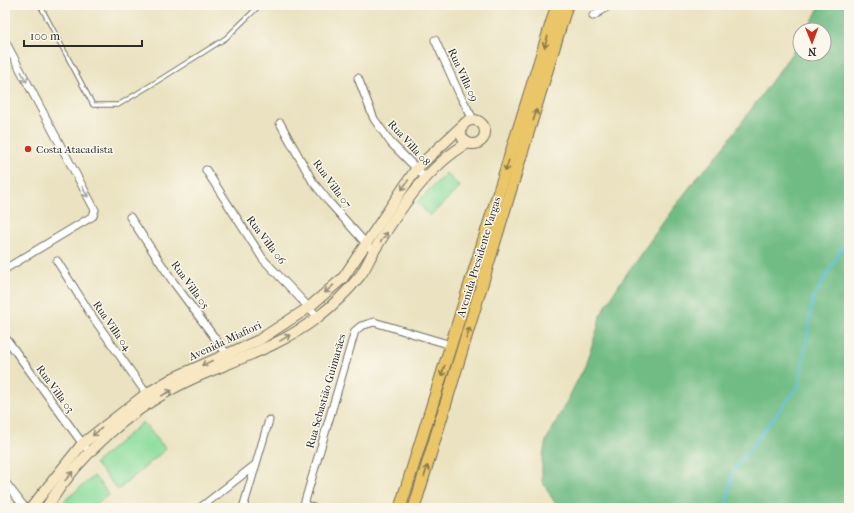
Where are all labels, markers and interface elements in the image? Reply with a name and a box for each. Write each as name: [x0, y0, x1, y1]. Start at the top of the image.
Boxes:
scale bar: [24, 22, 142, 48]
north arrow: [792, 22, 832, 62]
text: 100 m: [30, 29, 60, 43]
one-way arrow: [542, 36, 549, 49]
text: N: [807, 45, 816, 58]
street label: Rua Villa 09: [445, 46, 481, 104]
one-way arrow: [21, 71, 29, 83]
one-way arrow: [532, 109, 539, 122]
street label: Rua Villa 08: [385, 117, 433, 169]
place label: Costa Atacadista: [36, 143, 114, 156]
marker: Costa Atacadista: [23, 144, 33, 154]
street label: Rua Villa 07: [310, 157, 354, 211]
one-way arrow: [503, 160, 510, 173]
one-way arrow: [401, 179, 409, 191]
one-way arrow: [82, 186, 90, 198]
street label: Avenida Presidente Vargas: [454, 195, 504, 320]
street label: Rua Villa 06: [244, 213, 288, 267]
one-way arrow: [380, 232, 388, 243]
street label: Rua Villa 05: [168, 258, 212, 312]
one-way arrow: [324, 285, 335, 294]
street label: Rua Villa 04: [90, 299, 134, 354]
street label: Avenida Miafiori: [186, 318, 264, 364]
one-way arrow: [465, 327, 472, 340]
street label: Rua Sebastião Guimarães: [303, 332, 349, 450]
one-way arrow: [279, 334, 291, 342]
one-way arrow: [201, 359, 213, 367]
street label: Rua Villa 03: [33, 363, 77, 415]
one-way arrow: [439, 364, 446, 377]
one-way arrow: [161, 388, 173, 396]
one-way arrow: [92, 427, 103, 436]
one-way arrow: [423, 464, 430, 477]
one-way arrow: [64, 471, 73, 482]

